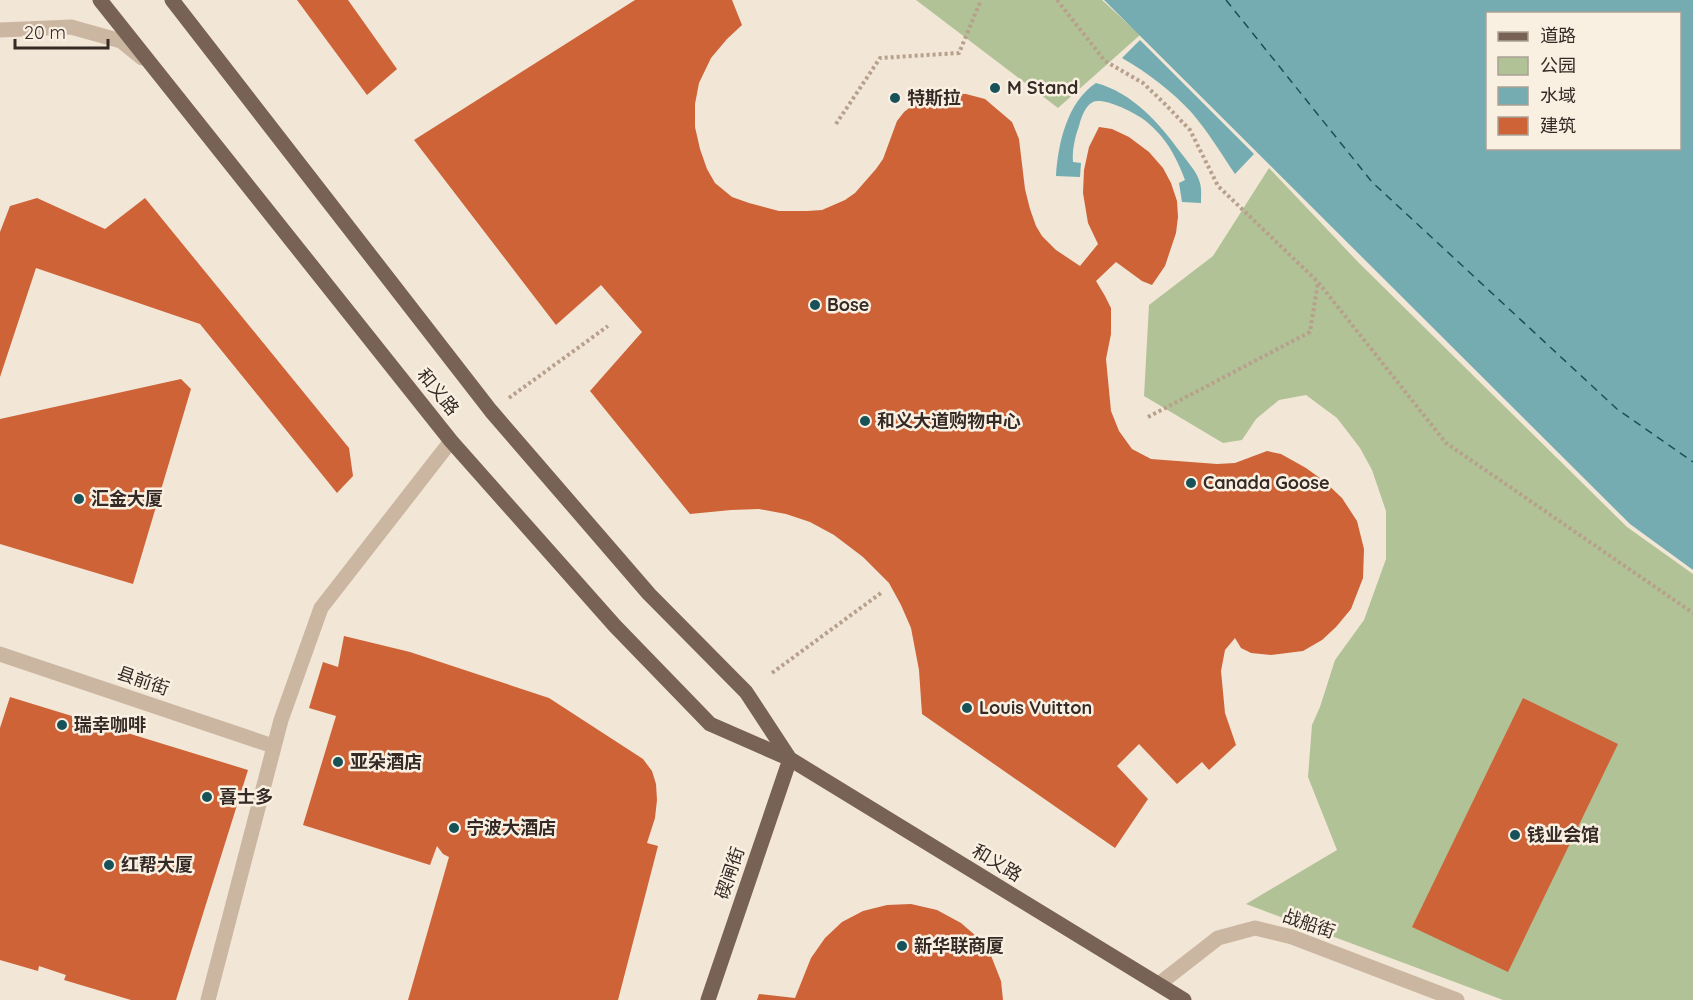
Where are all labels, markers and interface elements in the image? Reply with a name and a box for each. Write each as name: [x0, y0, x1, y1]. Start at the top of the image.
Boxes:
scale bar: [15, 12, 108, 50]
legend: [1486, 12, 1681, 150]
text: 20 m: [24, 21, 66, 44]
text: 道路: [1540, 24, 1576, 47]
text: 公园: [1540, 54, 1576, 77]
place label: M Stand: [1007, 76, 1078, 99]
marker: M Stand: [988, 81, 1002, 95]
text: 水域: [1540, 84, 1576, 107]
place label: 特斯拉: [907, 86, 961, 109]
marker: 特斯拉: [888, 91, 902, 105]
text: 建筑: [1540, 114, 1576, 137]
place label: Bose: [827, 293, 869, 316]
marker: Bose: [808, 298, 822, 312]
street label: 和义路: [412, 363, 464, 420]
place label: 和义大道购物中心: [877, 409, 1021, 432]
marker: 和义大道购物中心: [858, 414, 872, 428]
place label: Canada Goose: [1203, 471, 1330, 494]
marker: Canada Goose: [1184, 476, 1198, 490]
place label: 汇金大厦: [91, 487, 163, 510]
marker: 汇金大厦: [72, 492, 86, 506]
street label: 县前街: [114, 661, 172, 700]
place label: Louis Vuitton: [979, 696, 1092, 719]
marker: Louis Vuitton: [960, 701, 974, 715]
place label: 瑞幸咖啡: [74, 713, 146, 736]
marker: 瑞幸咖啡: [55, 718, 69, 732]
place label: 亚朵酒店: [350, 750, 422, 773]
marker: 亚朵酒店: [331, 755, 345, 769]
place label: 喜士多: [219, 785, 273, 808]
marker: 喜士多: [200, 790, 214, 804]
place label: 宁波大酒店: [466, 816, 556, 839]
marker: 宁波大酒店: [447, 821, 461, 835]
place label: 钱业会馆: [1527, 823, 1599, 846]
marker: 钱业会馆: [1508, 828, 1522, 842]
street label: 和义路: [968, 839, 1026, 886]
street label: 碶闸街: [710, 844, 749, 902]
place label: 红帮大厦: [121, 853, 193, 876]
marker: 红帮大厦: [102, 858, 116, 872]
street label: 战船街: [1280, 904, 1338, 943]
place label: 新华联商厦: [914, 934, 1004, 957]
marker: 新华联商厦: [895, 939, 909, 953]

